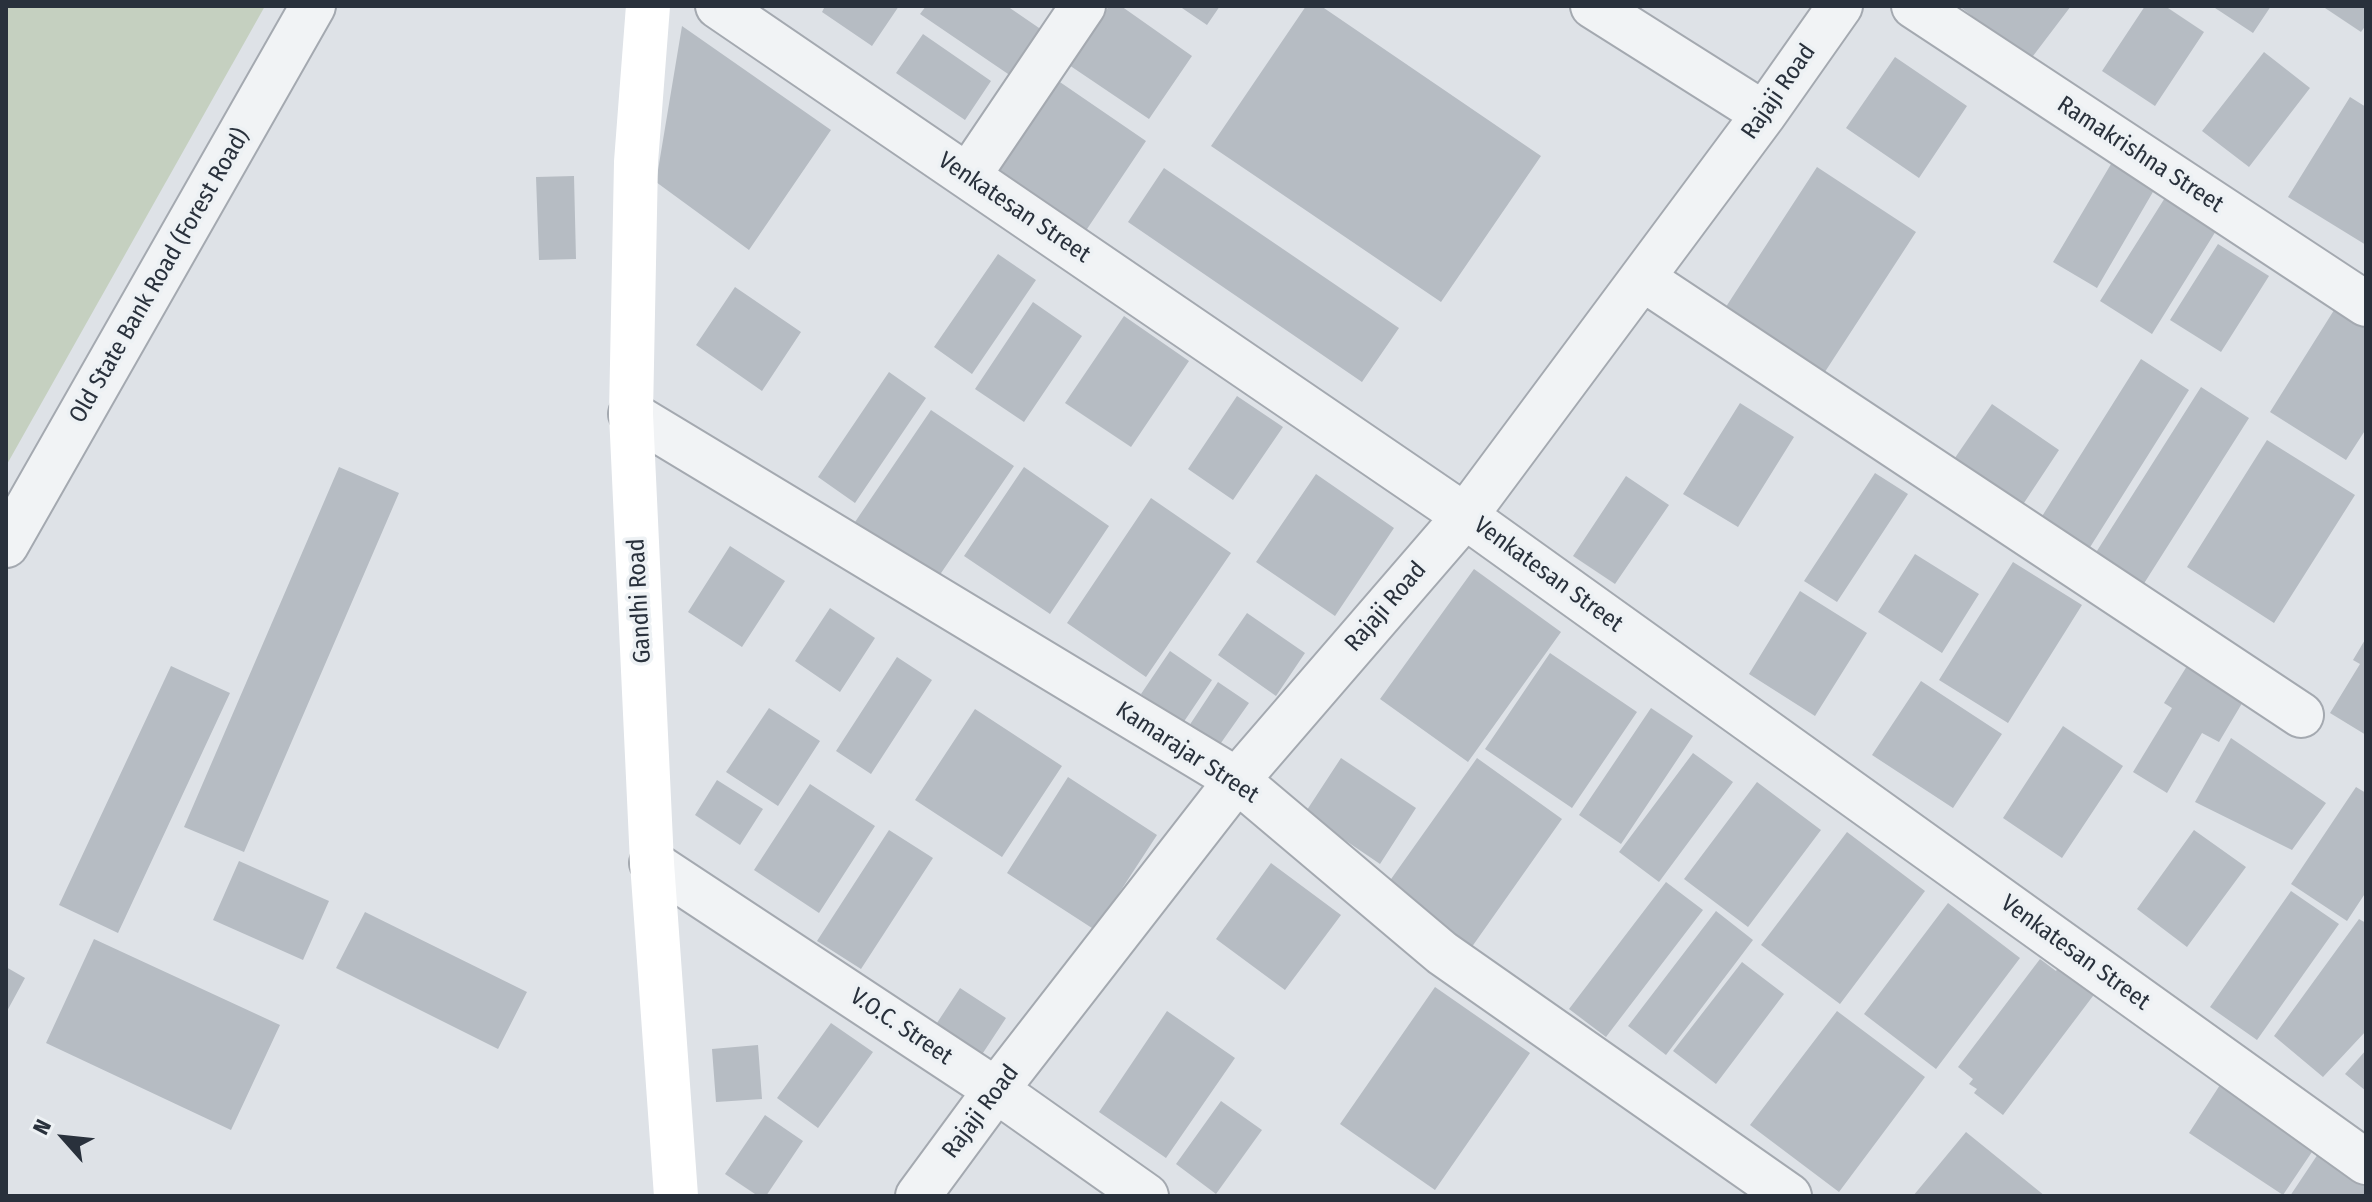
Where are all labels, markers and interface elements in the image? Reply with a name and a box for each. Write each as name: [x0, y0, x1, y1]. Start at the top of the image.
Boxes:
street label: Rajaji Road: [1736, 39, 1822, 145]
street label: Ramakrishna Street: [2051, 91, 2229, 219]
street label: Old State Bank Road (Forest Road): [64, 124, 256, 428]
street label: Venkatesan Street: [932, 147, 1096, 269]
street label: Venkatesan Street: [1468, 511, 1628, 639]
street label: Gandhi Road: [622, 538, 658, 664]
street label: Rajaji Road: [1339, 556, 1433, 658]
street label: Kamarajar Street: [1110, 696, 1264, 810]
street label: Venkatesan Street: [1995, 889, 2155, 1017]
street label: V.O.C. Street: [845, 982, 957, 1072]
street label: Rajaji Road: [937, 1060, 1025, 1164]
north arrow: [24, 1098, 104, 1178]
text: N: [27, 1115, 57, 1139]

